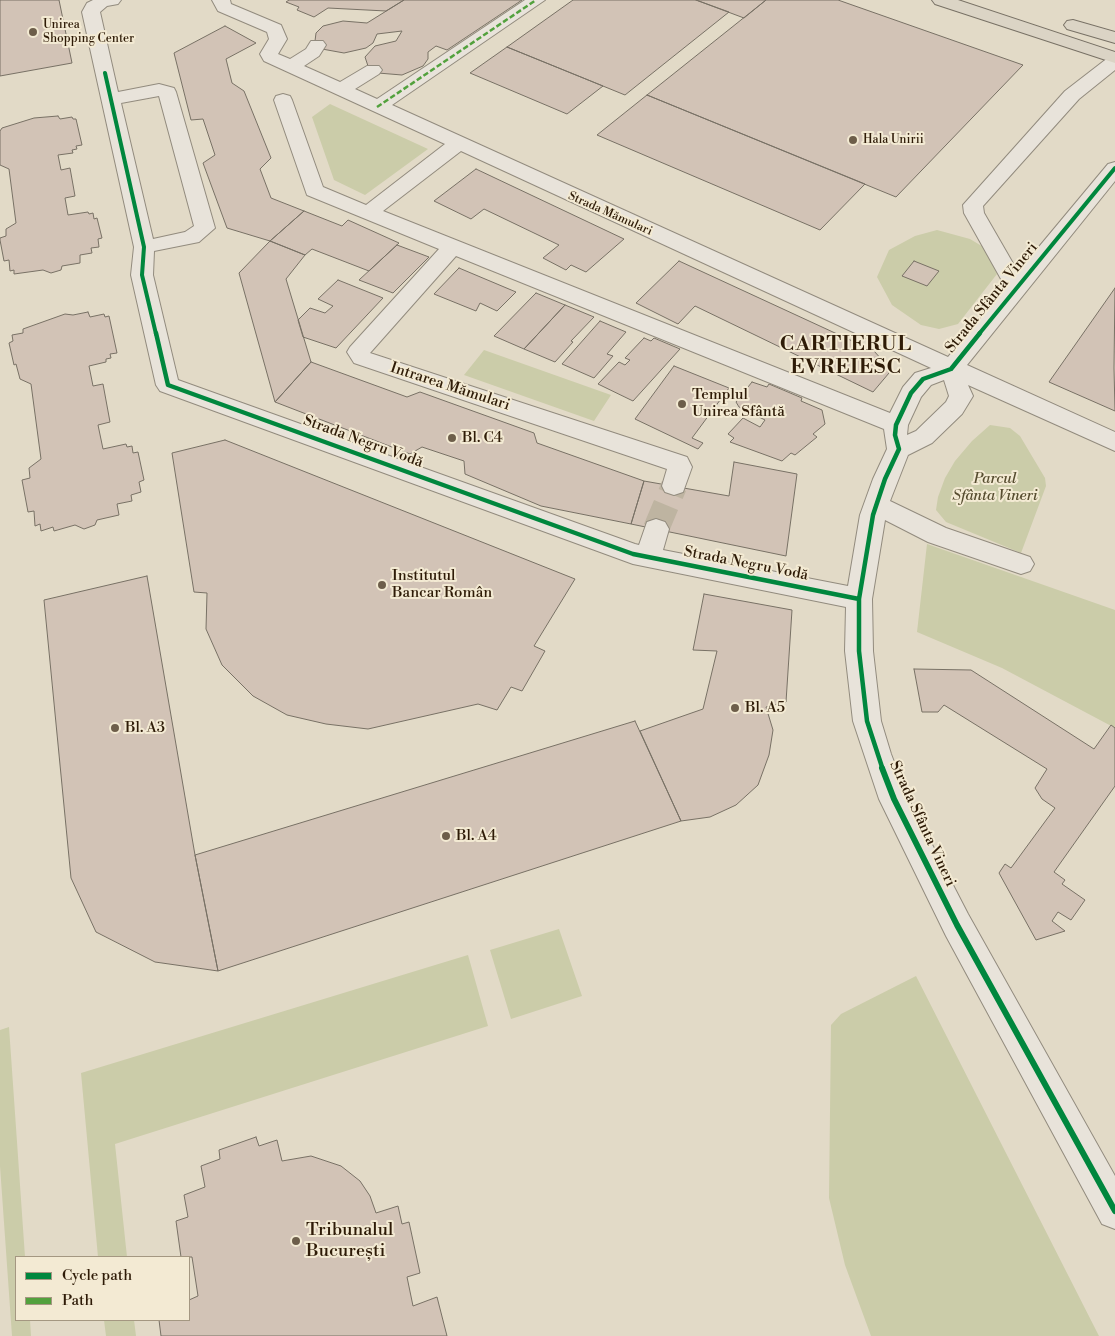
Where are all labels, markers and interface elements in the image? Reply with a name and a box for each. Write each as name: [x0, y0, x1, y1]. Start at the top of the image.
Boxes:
place label: Unirea Shopping Center: [43, 18, 134, 46]
marker: Unirea Shopping Center: [27, 26, 39, 38]
place label: Hala Unirii: [863, 133, 924, 147]
marker: Hala Unirii: [847, 134, 859, 146]
street label: Strada Mămulari: [566, 189, 654, 239]
street label: Strada Sfânta Vineri: [942, 239, 1042, 357]
district label: CARTIERUL EVREIESC: [779, 333, 913, 380]
street label: Intrarea Mămulari: [388, 359, 512, 415]
place label: Templul Unirea Sfântă: [692, 386, 785, 421]
marker: Templul Unirea Sfântă: [676, 398, 688, 410]
street label: Strada Negru Vodă: [301, 412, 425, 472]
place label: Bl. C4: [462, 429, 503, 447]
marker: Bl. C4: [446, 432, 458, 444]
park label: Parcul Sfânta Vineri: [952, 470, 1038, 505]
street label: Strada Negru Vodă: [682, 543, 810, 585]
place label: Institutul Bancar Român: [392, 567, 492, 602]
marker: Institutul Bancar Român: [376, 579, 388, 591]
place label: Bl. A5: [745, 699, 785, 717]
marker: Bl. A5: [729, 702, 741, 714]
place label: Bl. A3: [125, 719, 165, 737]
marker: Bl. A3: [109, 722, 121, 734]
street label: Strada Sfânta Vineri: [885, 758, 959, 890]
place label: Bl. A4: [456, 827, 497, 845]
marker: Bl. A4: [440, 830, 452, 842]
place label: Tribunalul București: [306, 1220, 393, 1262]
marker: Tribunalul București: [290, 1235, 302, 1247]
legend: [15, 1256, 190, 1321]
text: Cycle path: [62, 1266, 132, 1285]
text: Path: [62, 1291, 94, 1310]

